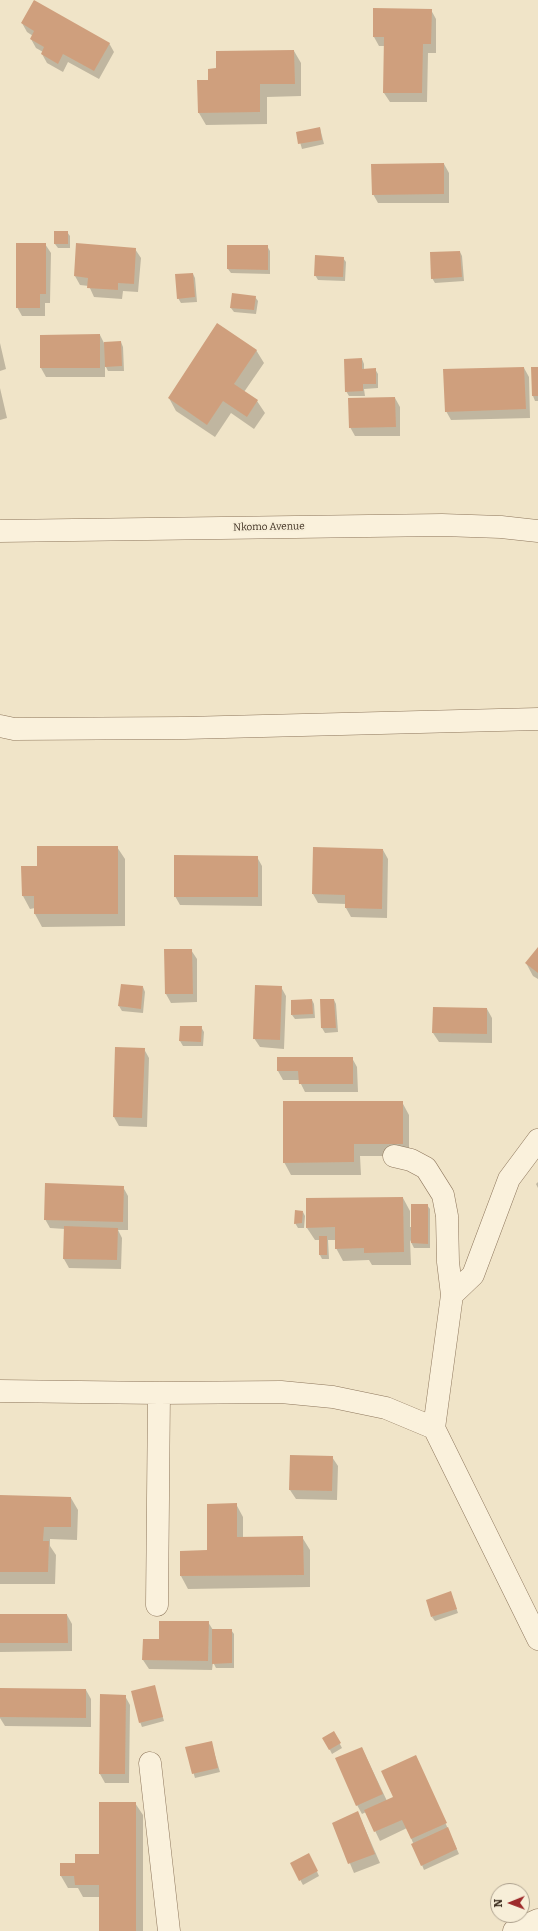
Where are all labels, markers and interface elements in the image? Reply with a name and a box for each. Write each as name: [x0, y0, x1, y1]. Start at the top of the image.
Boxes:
street label: Nkomo Avenue: [233, 520, 305, 534]
north arrow: [490, 1883, 530, 1923]
text: N: [492, 1899, 505, 1908]

